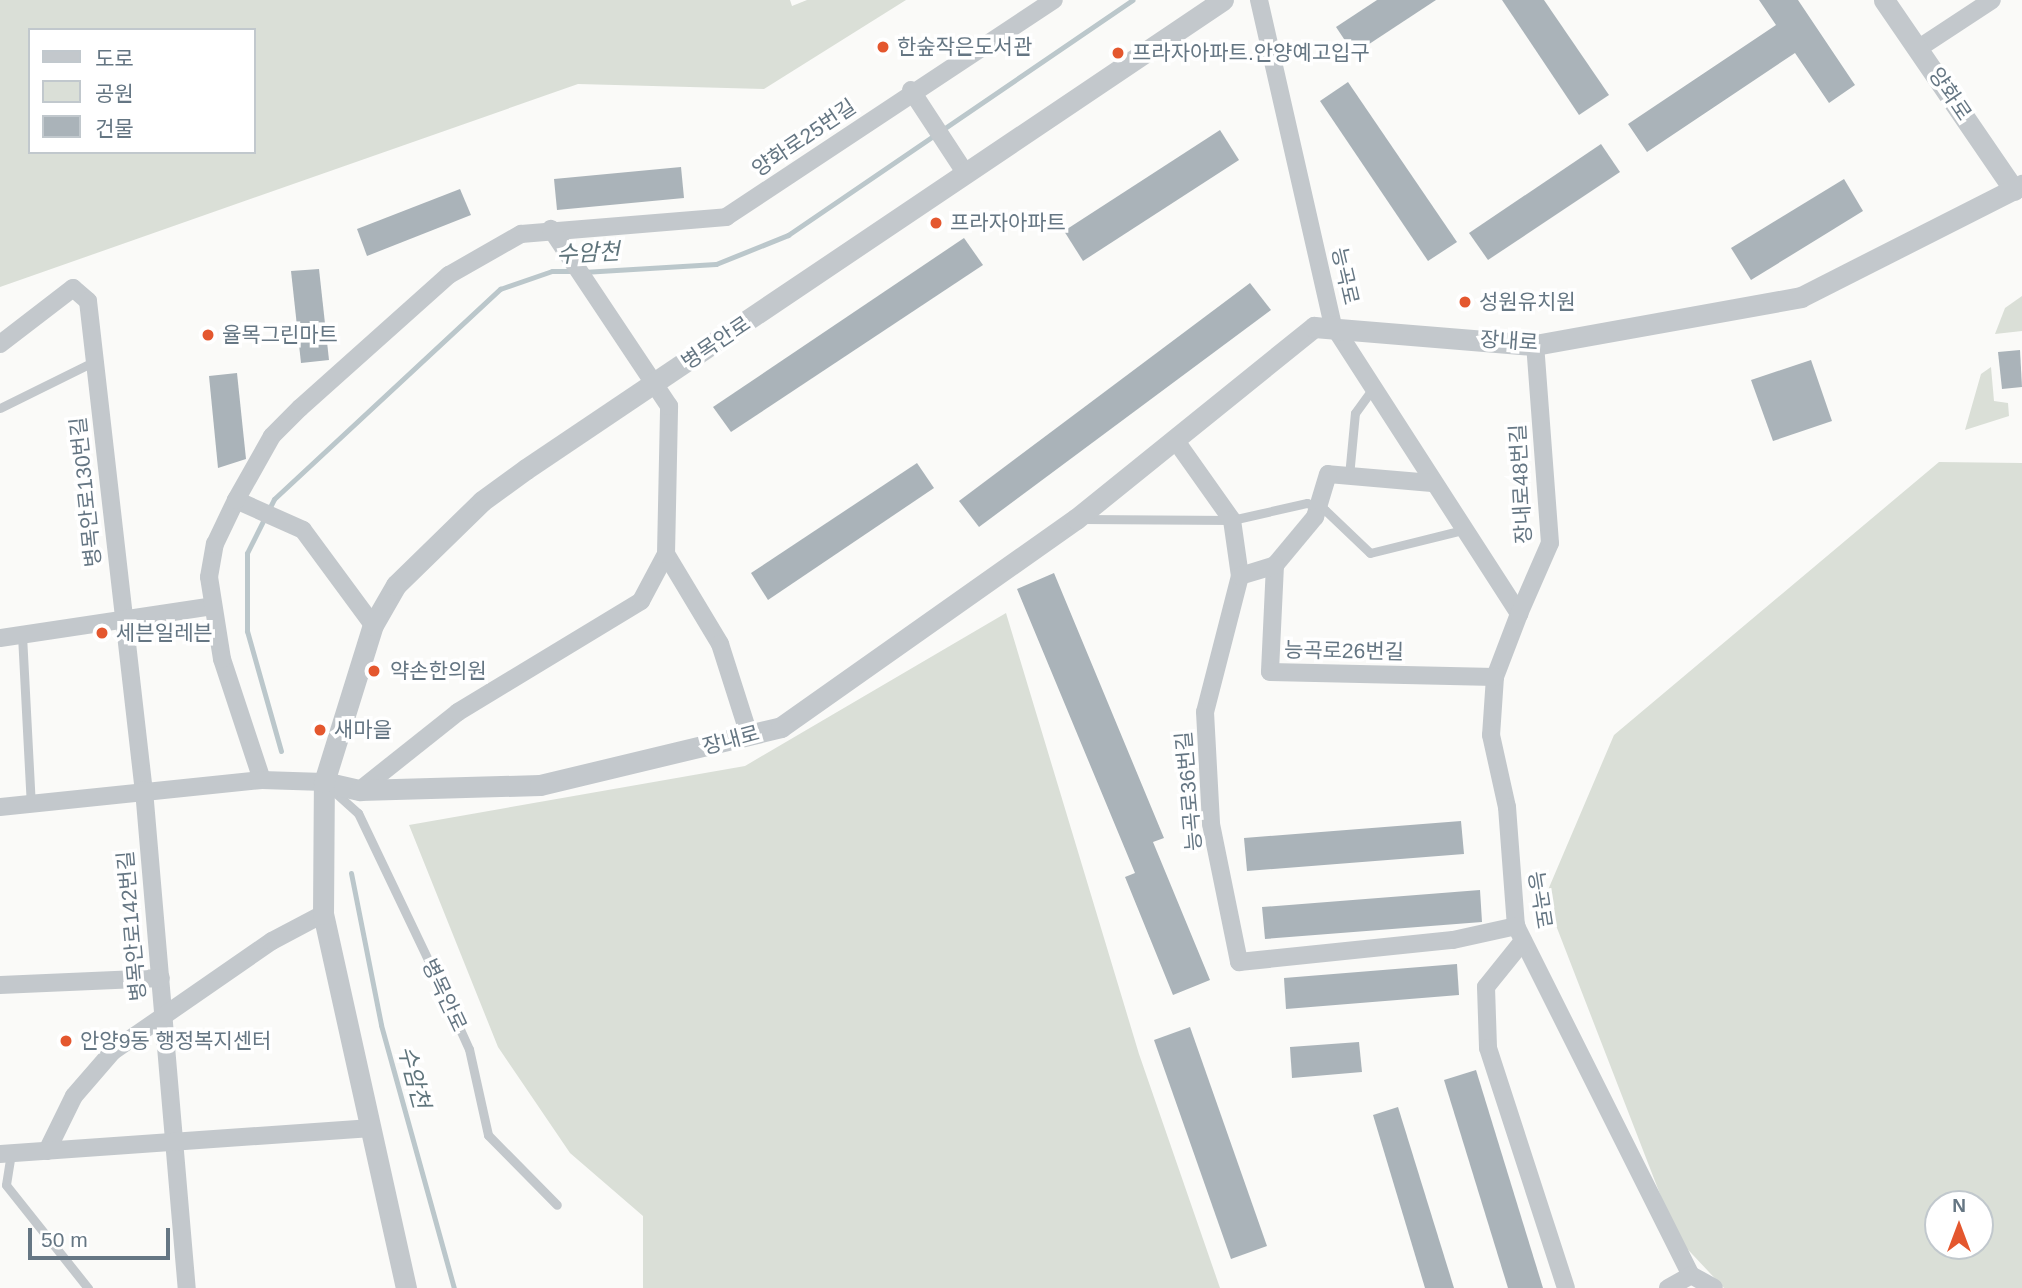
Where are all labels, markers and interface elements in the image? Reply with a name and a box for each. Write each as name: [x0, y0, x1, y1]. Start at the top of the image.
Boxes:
legend: [28, 28, 256, 154]
place label: 한숲작은도서관: [897, 34, 1032, 60]
marker: 한숲작은도서관: [875, 39, 891, 55]
place label: 프라자아파트.안양예고입구: [1132, 40, 1370, 66]
marker: 프라자아파트.안양예고입구: [1110, 45, 1126, 61]
text: 도로: [95, 47, 134, 70]
street label: 양화로: [1923, 63, 1977, 125]
text: 공원: [95, 82, 134, 105]
street label: 양화로25번길: [747, 94, 861, 182]
text: 건물: [95, 117, 134, 140]
place label: 프라자아파트: [950, 210, 1066, 236]
marker: 프라자아파트: [928, 215, 944, 231]
water label: 수암천: [556, 238, 620, 268]
street label: 능곡로: [1326, 245, 1364, 307]
place label: 성원유치원: [1479, 289, 1576, 315]
marker: 성원유치원: [1457, 294, 1473, 310]
street label: 병목안로: [677, 311, 755, 375]
place label: 율목그린마트: [222, 322, 338, 348]
street label: 장내로: [1479, 326, 1539, 356]
marker: 율목그린마트: [200, 327, 216, 343]
street label: 병목안로130번길: [66, 416, 106, 568]
street label: 장내로48번길: [1505, 423, 1537, 545]
place label: 세븐일레븐: [116, 620, 213, 646]
marker: 세븐일레븐: [94, 625, 110, 641]
street label: 능곡로26번길: [1284, 637, 1404, 665]
place label: 약손한의원: [390, 658, 487, 684]
marker: 약손한의원: [364, 661, 384, 681]
place label: 새마을: [334, 717, 392, 743]
street label: 장내로: [700, 720, 762, 760]
marker: 새마을: [312, 722, 328, 738]
street label: 능곡로36번길: [1171, 730, 1207, 852]
street label: 병목안로142번길: [113, 850, 151, 1002]
street label: 능곡로: [1523, 869, 1557, 931]
street label: 병목안로: [416, 955, 472, 1035]
place label: 안양9동 행정복지센터: [80, 1028, 271, 1054]
marker: 안양9동 행정복지센터: [58, 1033, 74, 1049]
water label: 수암천: [392, 1043, 436, 1111]
north arrow: [1924, 1190, 1994, 1260]
text: N: [1952, 1195, 1966, 1216]
scale bar: [32, 1214, 173, 1258]
text: 50 m: [41, 1228, 88, 1251]

